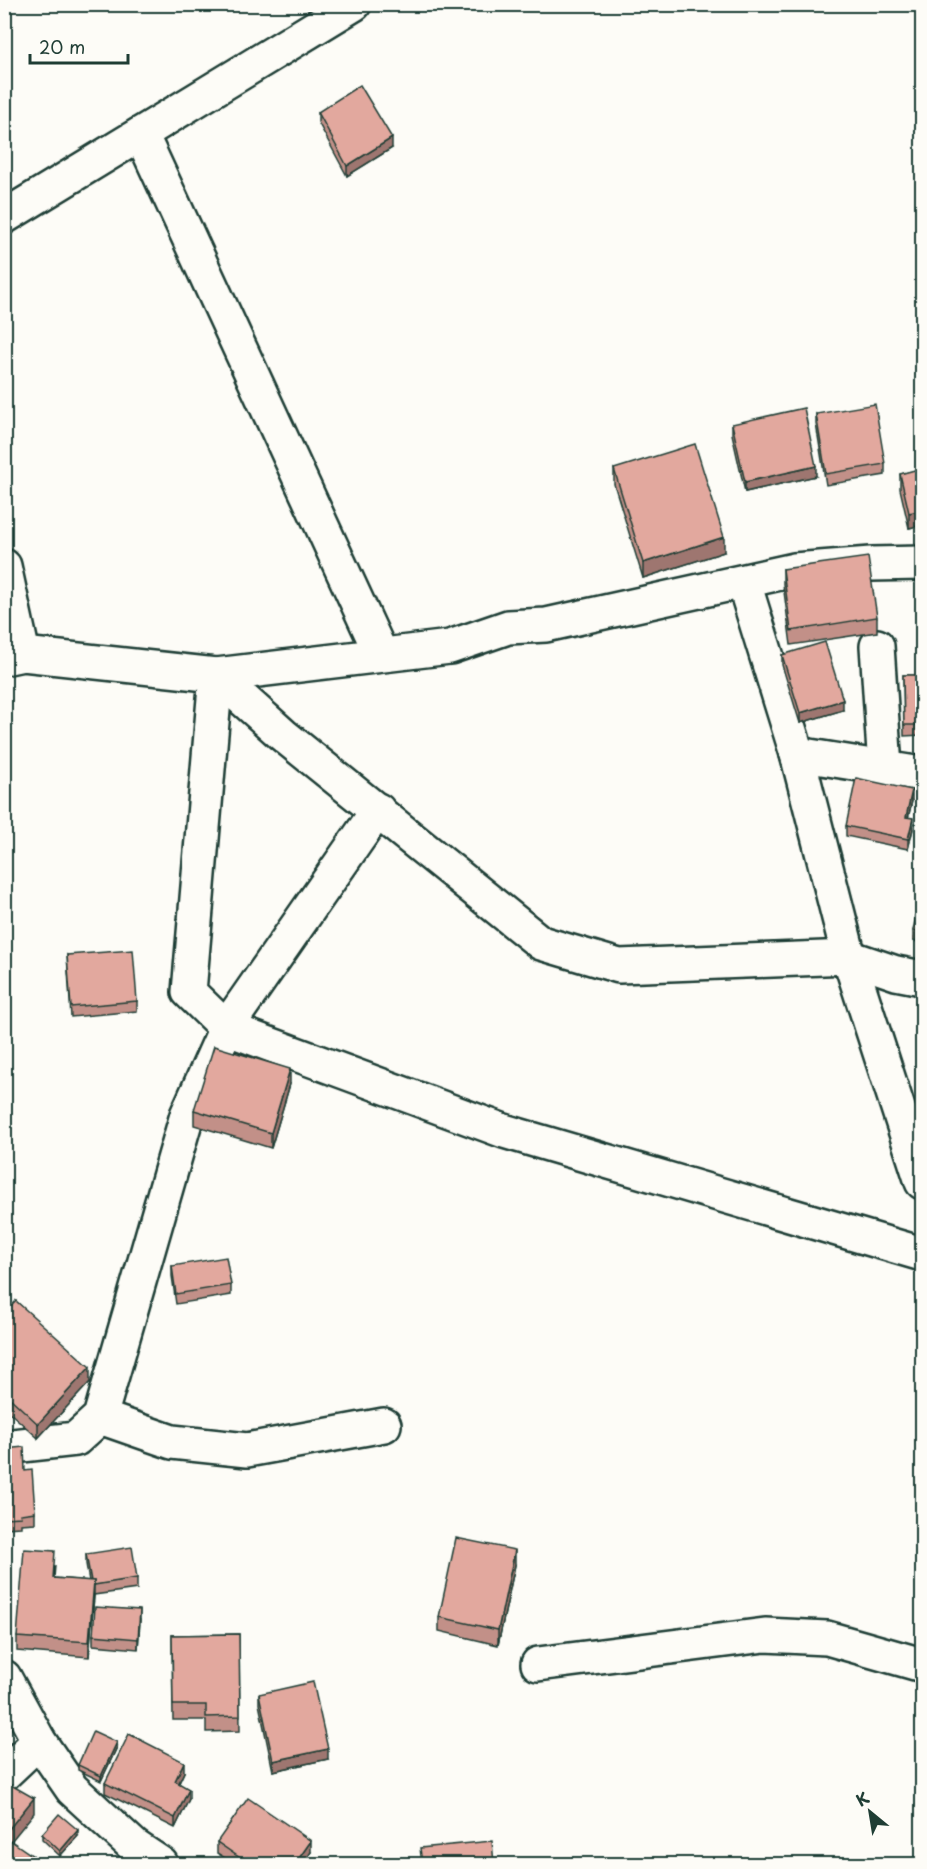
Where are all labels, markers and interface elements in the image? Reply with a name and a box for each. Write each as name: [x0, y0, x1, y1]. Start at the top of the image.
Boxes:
scale bar: [30, 27, 128, 65]
text: 20 m: [39, 33, 85, 60]
north arrow: [840, 1782, 900, 1842]
text: K: [851, 1785, 873, 1811]

